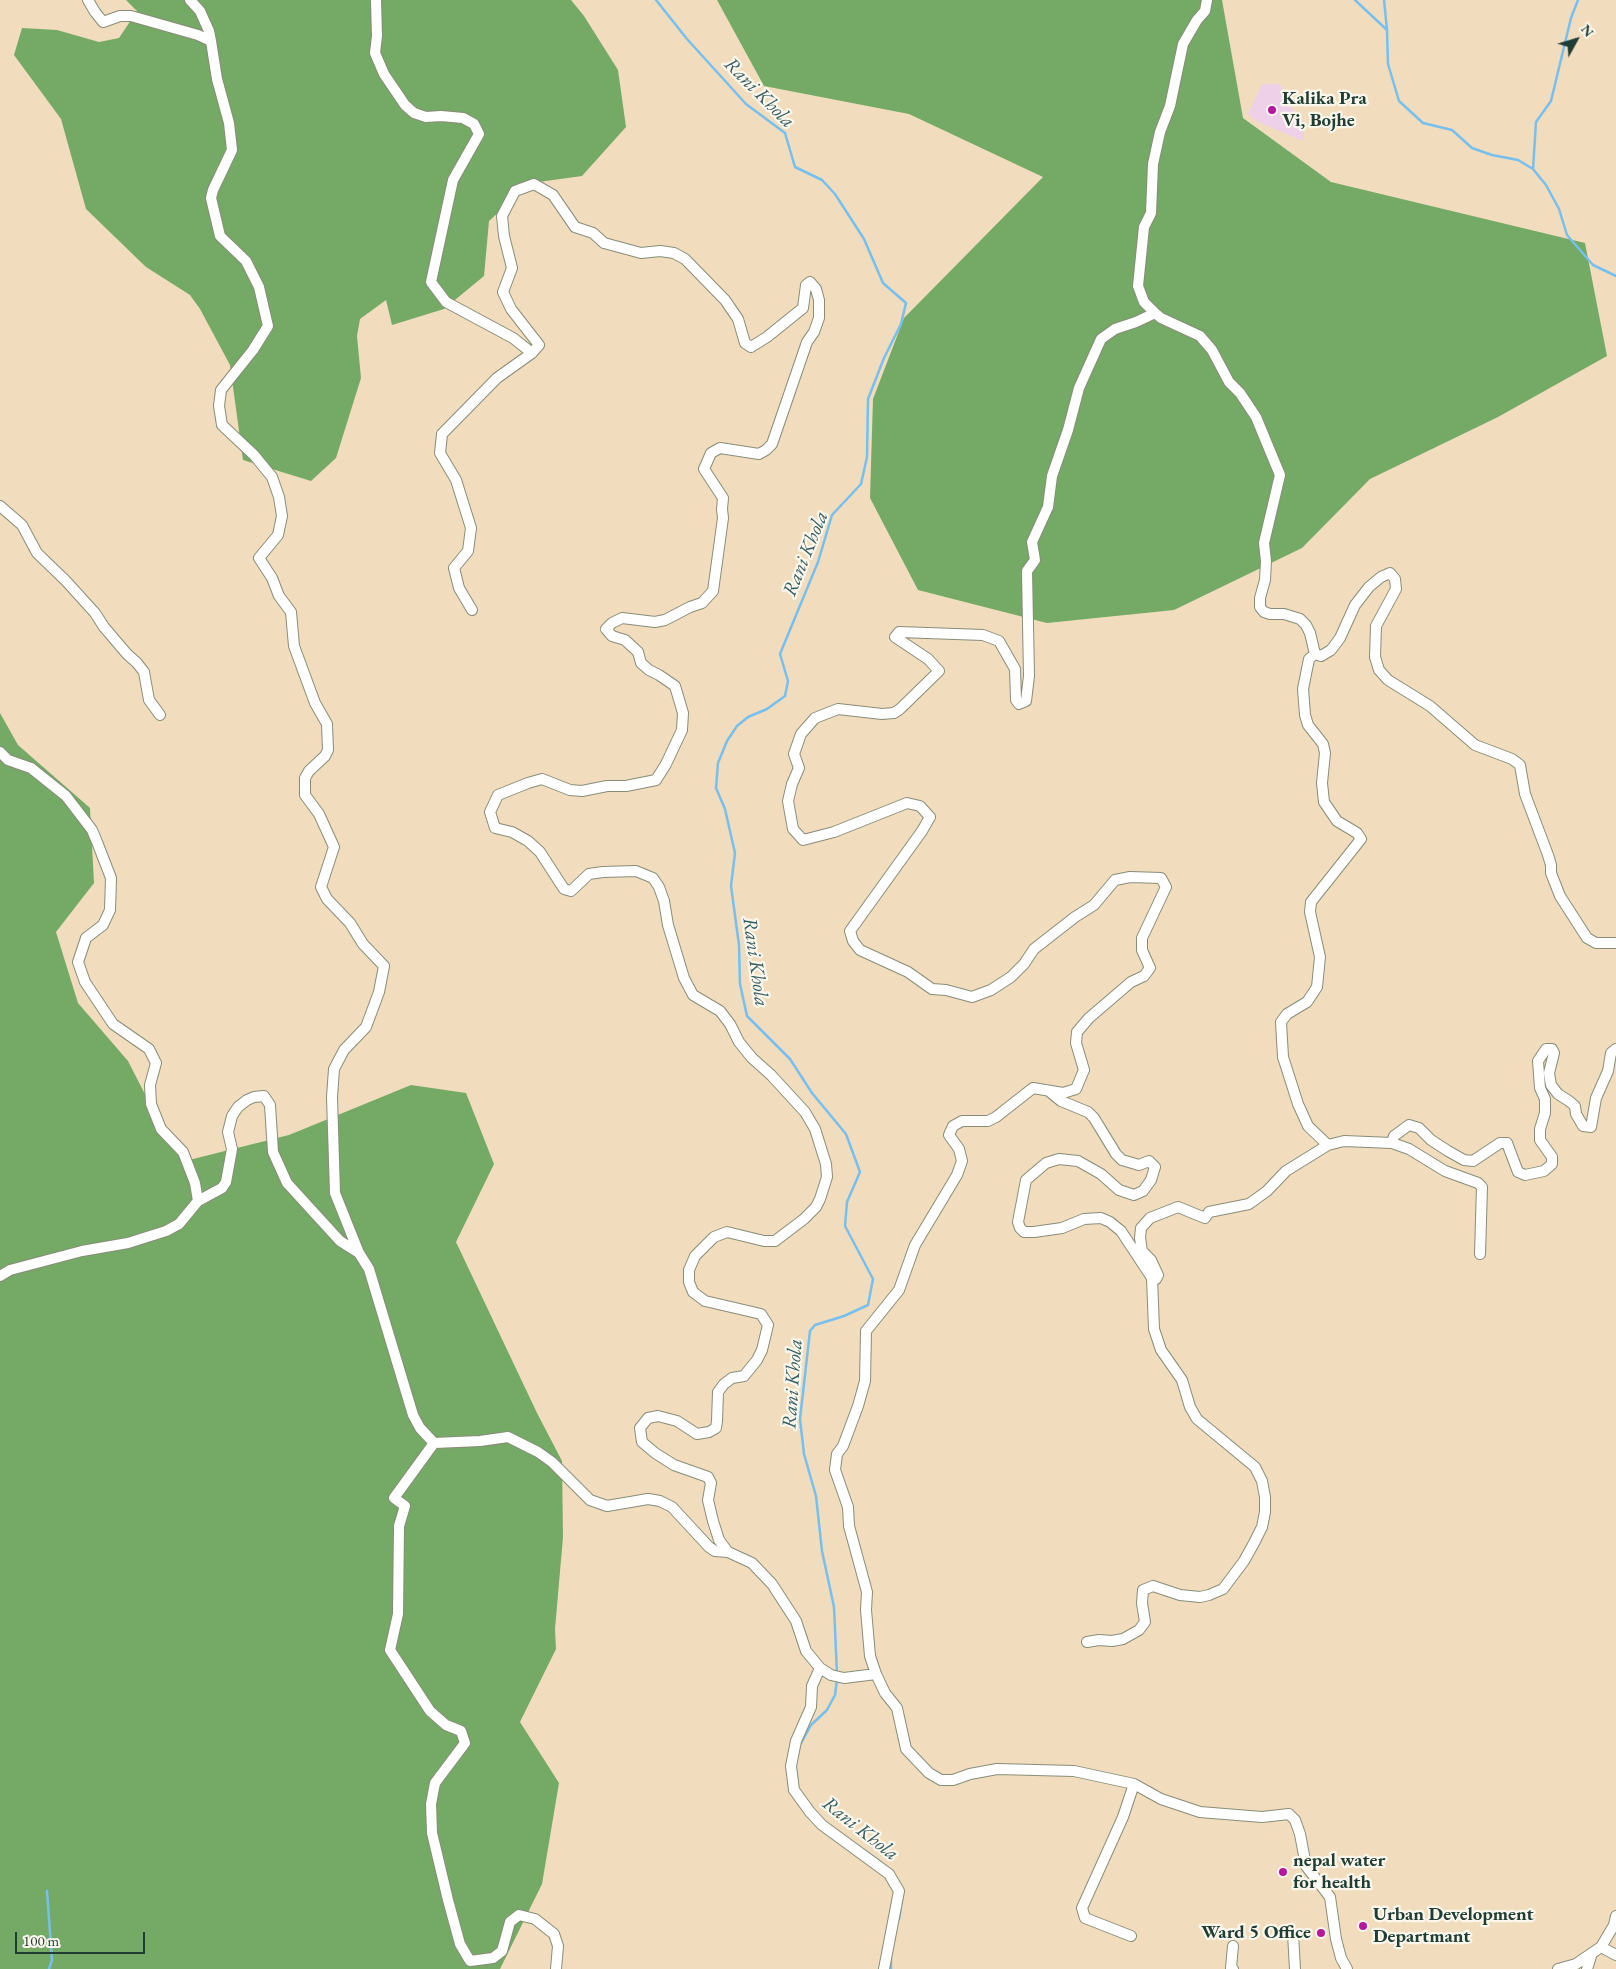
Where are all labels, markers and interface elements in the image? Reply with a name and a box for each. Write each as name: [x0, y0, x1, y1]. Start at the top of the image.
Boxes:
north arrow: [1551, 15, 1601, 65]
text: N: [1577, 20, 1598, 41]
water label: Rani Khola: [719, 53, 799, 133]
place label: Kalika Pra Vi, Bojhe: [1282, 88, 1367, 132]
marker: Kalika Pra Vi, Bojhe: [1266, 104, 1278, 116]
water label: Rani Khola: [778, 508, 834, 600]
water label: Rani Khola: [737, 916, 773, 1008]
water label: Rani Khola: [778, 1338, 808, 1430]
water label: Rani Khola: [817, 1792, 903, 1866]
place label: nepal water for health: [1293, 1850, 1385, 1894]
marker: nepal water for health: [1277, 1866, 1289, 1878]
place label: Urban Development Departmant: [1373, 1904, 1534, 1948]
marker: Urban Development Departmant: [1357, 1920, 1369, 1932]
scale bar: [18, 1922, 148, 1954]
place label: Ward 5 Office: [1201, 1922, 1311, 1944]
marker: Ward 5 Office: [1315, 1927, 1327, 1939]
text: 100 m: [23, 1931, 59, 1950]

